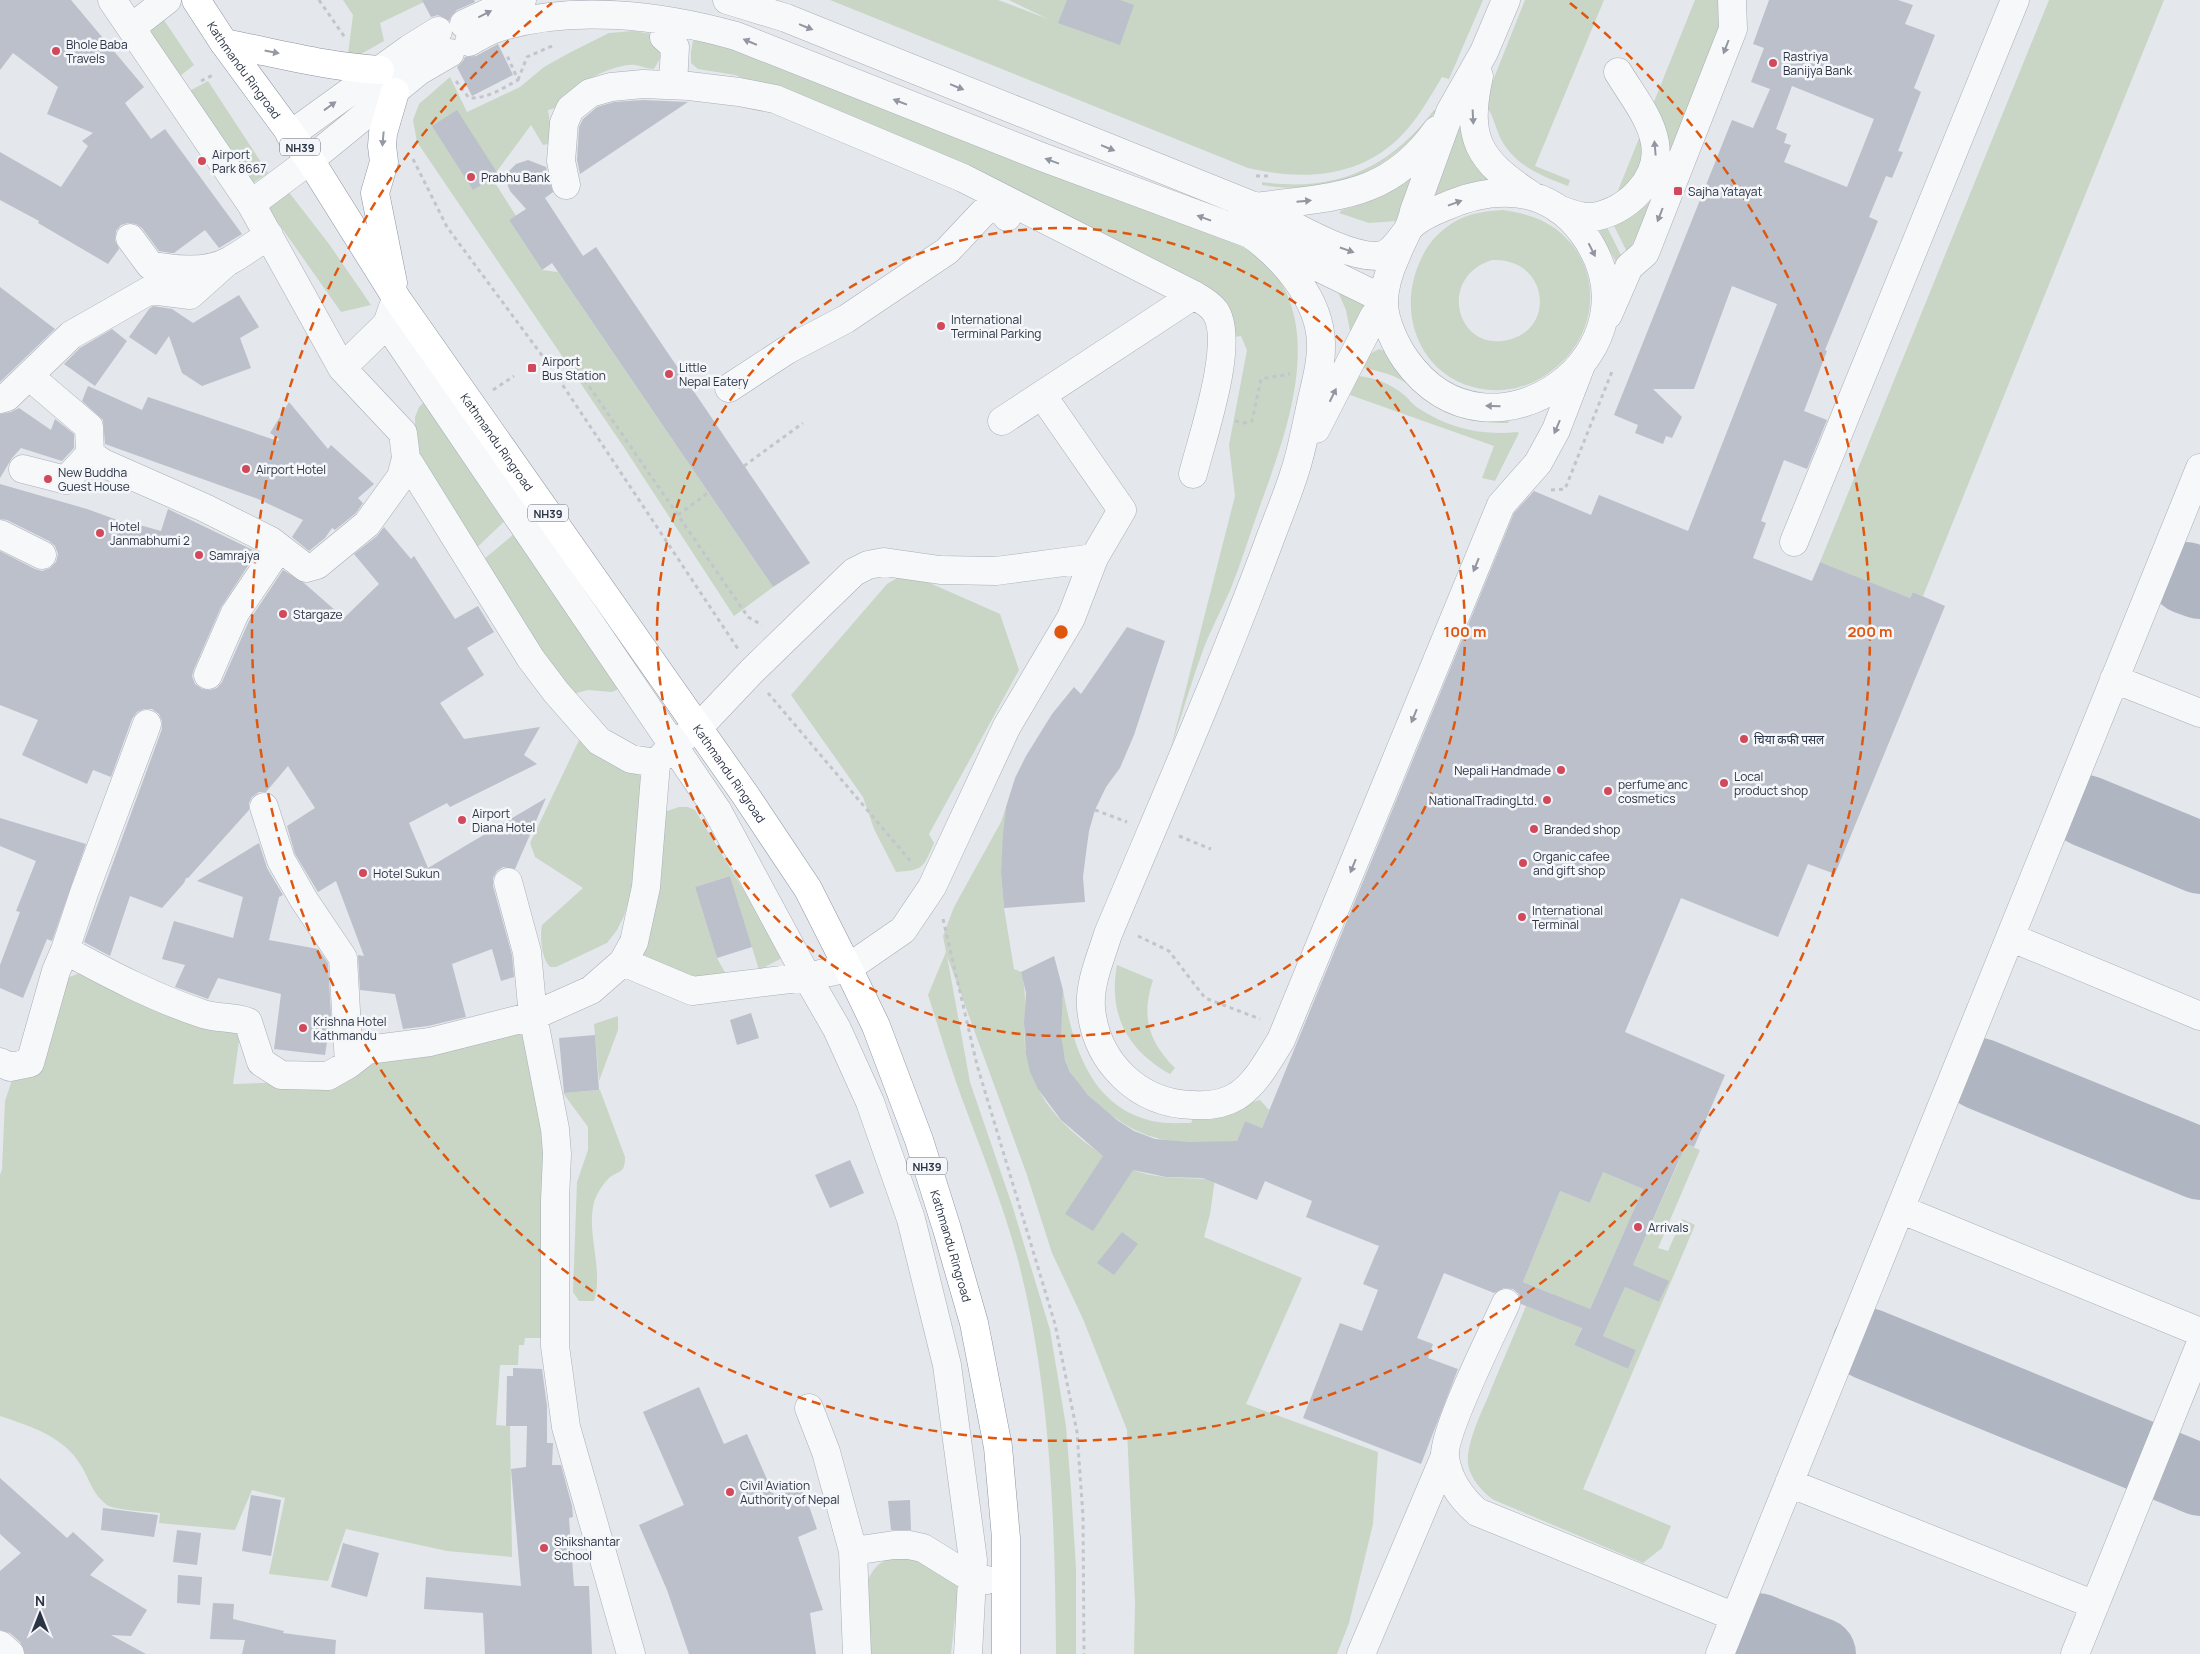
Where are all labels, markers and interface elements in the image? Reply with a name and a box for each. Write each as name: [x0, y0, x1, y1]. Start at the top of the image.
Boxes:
one-way arrow: [478, 10, 492, 18]
street label: Kathmandu Ringroad: [204, 18, 285, 122]
one-way arrow: [799, 23, 814, 31]
place label: Bhole Baba Travels: [66, 36, 128, 67]
one-way arrow: [742, 38, 757, 46]
one-way arrow: [1722, 40, 1730, 55]
marker: Bhole Baba Travels: [50, 45, 62, 57]
one-way arrow: [265, 48, 280, 56]
place label: Rastriya Banijya Bank: [1783, 48, 1853, 79]
marker: Rastriya Banijya Bank: [1767, 57, 1779, 69]
one-way arrow: [950, 83, 965, 91]
one-way arrow: [893, 98, 908, 106]
one-way arrow: [323, 101, 336, 111]
one-way arrow: [1469, 109, 1477, 125]
one-way arrow: [379, 131, 387, 147]
road number: NH39: [280, 138, 320, 156]
one-way arrow: [1650, 140, 1658, 156]
one-way arrow: [1101, 144, 1115, 152]
place label: Airport Park 8667: [212, 146, 266, 177]
marker: Airport Park 8667: [196, 155, 208, 167]
one-way arrow: [1044, 157, 1059, 165]
place label: Prabhu Bank: [481, 169, 551, 186]
marker: Prabhu Bank: [465, 171, 477, 183]
place label: Sajha Yatayat: [1688, 183, 1763, 200]
marker: Sajha Yatayat: [1672, 185, 1684, 197]
one-way arrow: [1296, 197, 1312, 205]
one-way arrow: [1447, 199, 1462, 206]
one-way arrow: [1656, 208, 1664, 223]
one-way arrow: [1196, 214, 1211, 222]
one-way arrow: [1589, 243, 1597, 257]
one-way arrow: [1340, 247, 1355, 254]
place label: International Terminal Parking: [951, 311, 1041, 342]
marker: International Terminal Parking: [935, 320, 947, 332]
place label: Airport Bus Station: [542, 353, 606, 384]
place label: Little Nepal Eatery: [679, 359, 749, 390]
marker: Airport Bus Station: [526, 362, 538, 374]
marker: Little Nepal Eatery: [663, 368, 675, 380]
one-way arrow: [1329, 388, 1337, 402]
street label: Kathmandu Ringroad: [457, 389, 538, 494]
one-way arrow: [1485, 402, 1501, 410]
one-way arrow: [1553, 420, 1561, 434]
place label: Airport Hotel: [256, 461, 326, 478]
marker: Airport Hotel: [240, 463, 252, 475]
place label: New Buddha Guest House: [58, 464, 130, 495]
marker: New Buddha Guest House: [42, 473, 54, 485]
road number: NH39: [528, 504, 568, 522]
place label: Hotel Janmabhumi 2: [110, 518, 190, 549]
marker: Hotel Janmabhumi 2: [94, 527, 106, 539]
place label: Samrajya: [209, 547, 260, 564]
marker: Samrajya: [193, 549, 205, 561]
one-way arrow: [1472, 558, 1480, 573]
place label: Stargaze: [293, 606, 343, 623]
marker: Stargaze: [277, 608, 289, 620]
text: 100 m: [1444, 621, 1486, 642]
text: 200 m: [1847, 621, 1893, 642]
centre of rings: [1052, 623, 1070, 641]
one-way arrow: [1410, 709, 1418, 723]
street label: Kathmandu Ringroad: [690, 721, 770, 826]
place label: चिया कफी पसल: [1754, 731, 1825, 748]
marker: चिया कफी पसल: [1738, 733, 1750, 745]
place label: Nepali Handmade: [1454, 762, 1551, 779]
marker: Nepali Handmade: [1555, 764, 1567, 776]
place label: Local product shop: [1734, 768, 1808, 799]
place label: perfume anc cosmetics: [1618, 776, 1688, 807]
marker: Local product shop: [1718, 777, 1730, 789]
marker: perfume anc cosmetics: [1602, 785, 1614, 797]
place label: NationalTradingLtd.: [1429, 792, 1537, 809]
marker: NationalTradingLtd.: [1541, 794, 1553, 806]
place label: Airport Diana Hotel: [472, 805, 535, 836]
marker: Airport Diana Hotel: [456, 814, 468, 826]
place label: Branded shop: [1544, 821, 1620, 838]
marker: Branded shop: [1528, 823, 1540, 835]
place label: Organic cafee and gift shop: [1533, 848, 1610, 879]
marker: Organic cafee and gift shop: [1517, 857, 1529, 869]
one-way arrow: [1348, 859, 1356, 873]
place label: Hotel Sukun: [373, 865, 440, 882]
marker: Hotel Sukun: [357, 867, 369, 879]
place label: International Terminal: [1532, 902, 1603, 933]
marker: International Terminal: [1516, 911, 1528, 923]
place label: Krishna Hotel Kathmandu: [313, 1013, 387, 1044]
marker: Krishna Hotel Kathmandu: [297, 1022, 309, 1034]
road number: NH39: [907, 1158, 947, 1174]
street label: Kathmandu Ringroad: [927, 1188, 976, 1304]
place label: Arrivals: [1648, 1219, 1689, 1236]
marker: Arrivals: [1632, 1221, 1644, 1233]
place label: Civil Aviation Authority of Nepal: [740, 1477, 840, 1508]
marker: Civil Aviation Authority of Nepal: [724, 1486, 736, 1498]
place label: Shikshantar School: [554, 1533, 621, 1564]
marker: Shikshantar School: [538, 1542, 550, 1554]
north arrow: [15, 1589, 65, 1639]
text: N: [35, 1591, 45, 1610]

